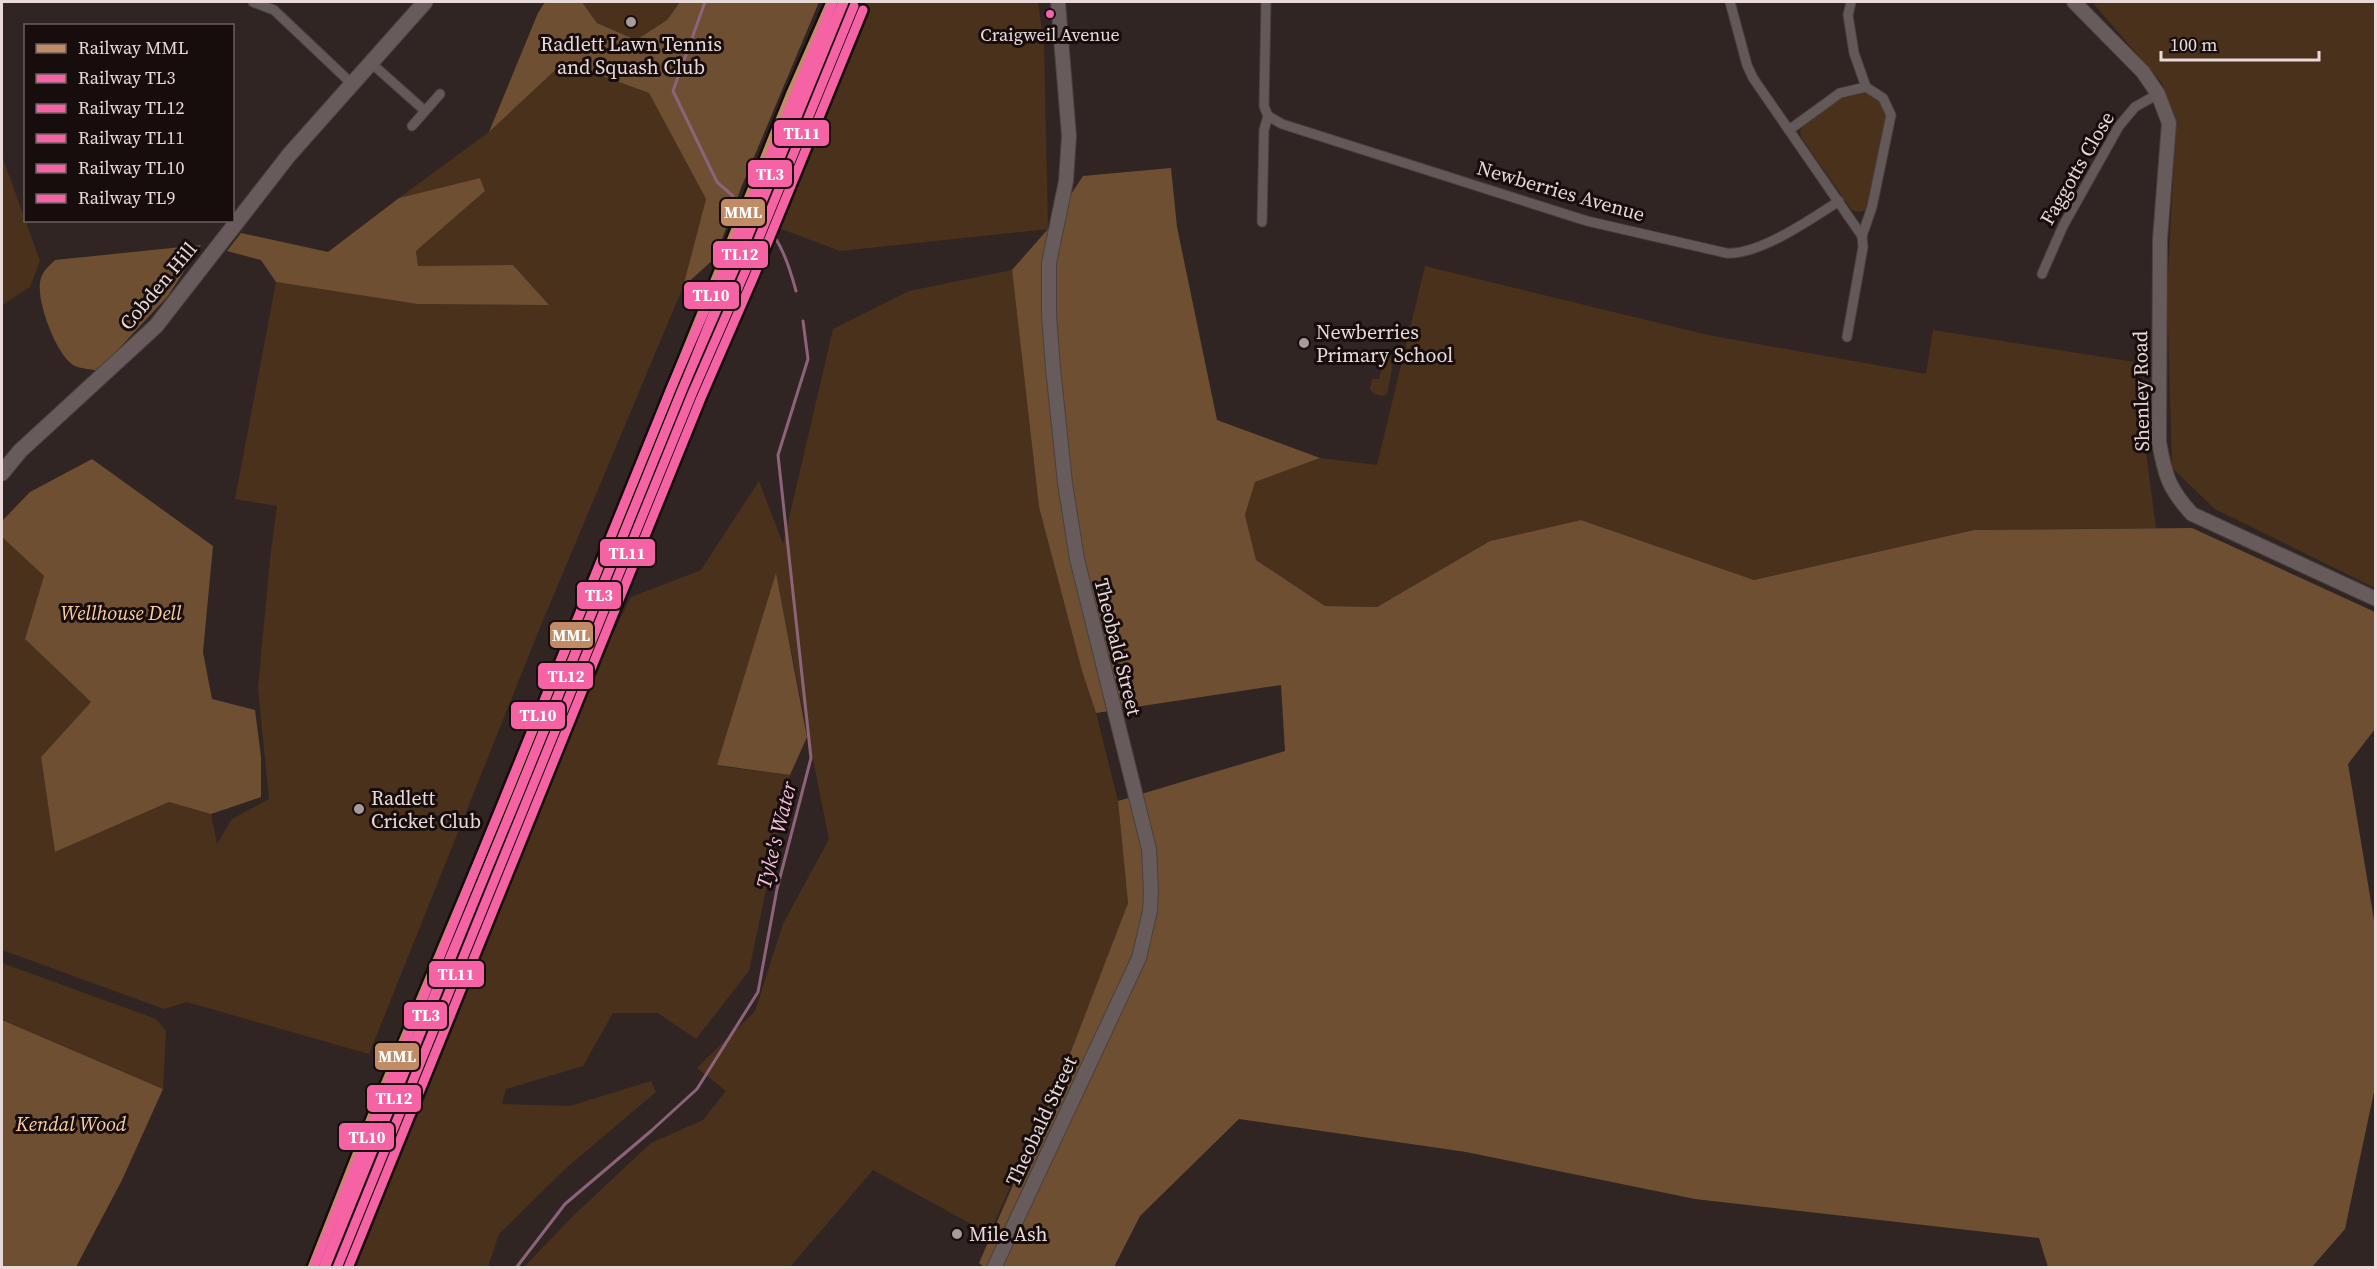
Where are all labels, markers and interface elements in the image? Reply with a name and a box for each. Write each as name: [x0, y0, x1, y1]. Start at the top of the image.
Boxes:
marker: Craigweil Avenue: [1044, 8, 1056, 20]
marker: Radlett Lawn Tennis and Squash Club: [624, 15, 638, 29]
place label: Craigweil Avenue: [980, 22, 1120, 47]
legend: [24, 24, 234, 222]
scale bar: [2161, 24, 2318, 62]
place label: Radlett Lawn Tennis and Squash Club: [540, 30, 722, 81]
text: 100 m: [2170, 32, 2217, 57]
text: Railway MML: [78, 35, 188, 60]
text: Railway TL3: [78, 65, 176, 90]
text: Railway TL12: [78, 95, 185, 120]
street label: Faggotts Close: [2033, 106, 2121, 230]
line badge: TL11: [773, 119, 830, 147]
text: TL11: [784, 122, 820, 144]
text: Railway TL11: [78, 125, 185, 150]
street label: Newberries Avenue: [1474, 154, 1648, 228]
text: Railway TL10: [78, 155, 185, 180]
line badge: TL3: [747, 159, 793, 188]
text: TL3: [756, 163, 784, 185]
text: Railway TL9: [78, 185, 176, 210]
line badge: MML: [720, 198, 766, 227]
text: MML: [724, 201, 762, 223]
street label: Cobden Hill: [113, 236, 203, 336]
line badge: TL12: [712, 240, 769, 269]
text: TL12: [722, 243, 759, 265]
line badge: TL10: [683, 281, 740, 310]
text: TL10: [693, 284, 730, 306]
place label: Newberries Primary School: [1316, 318, 1453, 369]
street label: Shenley Road: [2126, 330, 2156, 452]
marker: Newberries Primary School: [1297, 336, 1311, 350]
line badge: TL11: [599, 538, 656, 567]
text: TL11: [609, 542, 645, 564]
street label: Theobald Street: [1087, 575, 1149, 719]
line badge: TL3: [576, 581, 622, 610]
text: TL3: [585, 584, 613, 606]
park label: Wellhouse Dell: [61, 599, 182, 627]
line badge: MML: [549, 621, 594, 649]
text: MML: [552, 624, 590, 646]
line badge: TL12: [537, 662, 594, 690]
text: TL12: [548, 665, 585, 687]
line badge: TL10: [510, 701, 566, 730]
text: TL10: [520, 704, 557, 726]
water label: Tyke's Water: [749, 778, 803, 891]
place label: Radlett Cricket Club: [371, 784, 481, 835]
marker: Radlett Cricket Club: [352, 802, 366, 816]
line badge: TL11: [428, 960, 485, 988]
text: TL11: [438, 963, 474, 985]
line badge: TL3: [403, 1001, 448, 1030]
text: TL3: [412, 1004, 440, 1026]
line badge: MML: [374, 1042, 420, 1071]
text: MML: [378, 1045, 416, 1067]
street label: Theobald Street: [999, 1051, 1084, 1191]
line badge: TL12: [366, 1084, 422, 1113]
text: TL12: [376, 1087, 413, 1109]
park label: Kendal Wood: [15, 1110, 127, 1138]
line badge: TL10: [338, 1122, 395, 1151]
text: TL10: [349, 1126, 386, 1148]
place label: Mile Ash: [969, 1220, 1048, 1248]
marker: Mile Ash: [950, 1227, 964, 1241]

